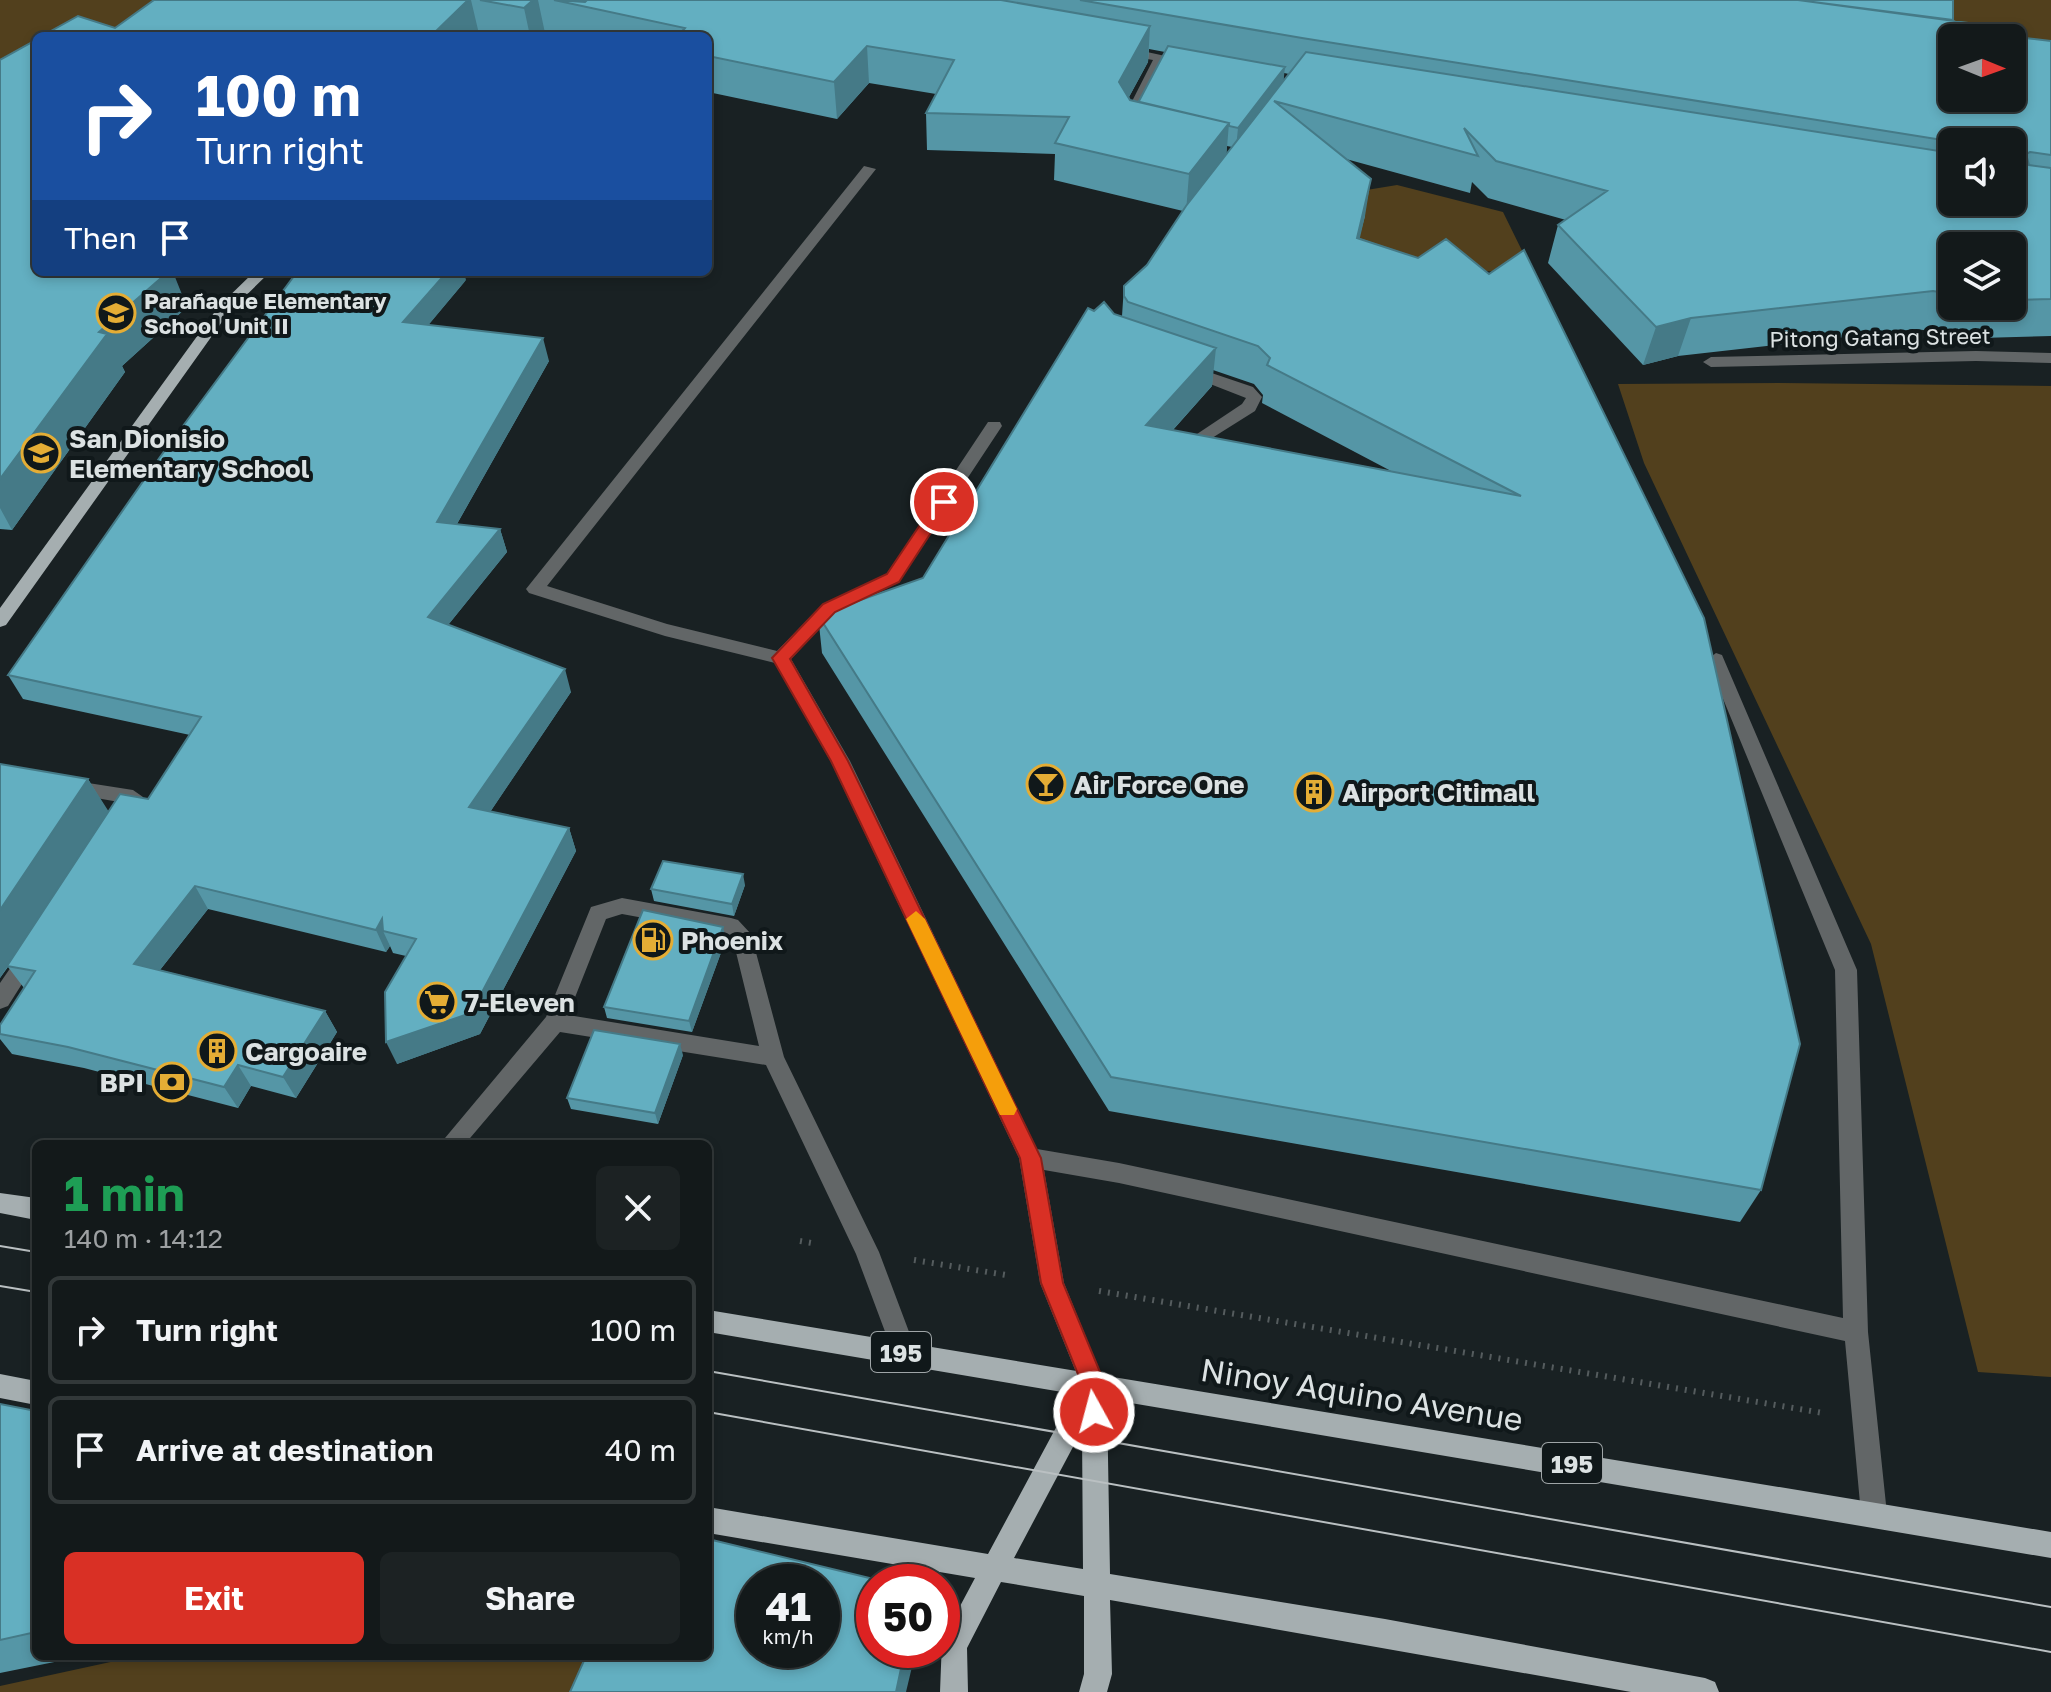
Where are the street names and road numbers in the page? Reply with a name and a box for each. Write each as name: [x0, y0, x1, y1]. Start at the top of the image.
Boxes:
street label: Pitong Gatang Street: [1769, 322, 1991, 352]
road number: 195: [871, 1332, 931, 1372]
street label: Ninoy Aquino Avenue: [1198, 1350, 1526, 1438]
road number: 195: [1542, 1443, 1602, 1483]

